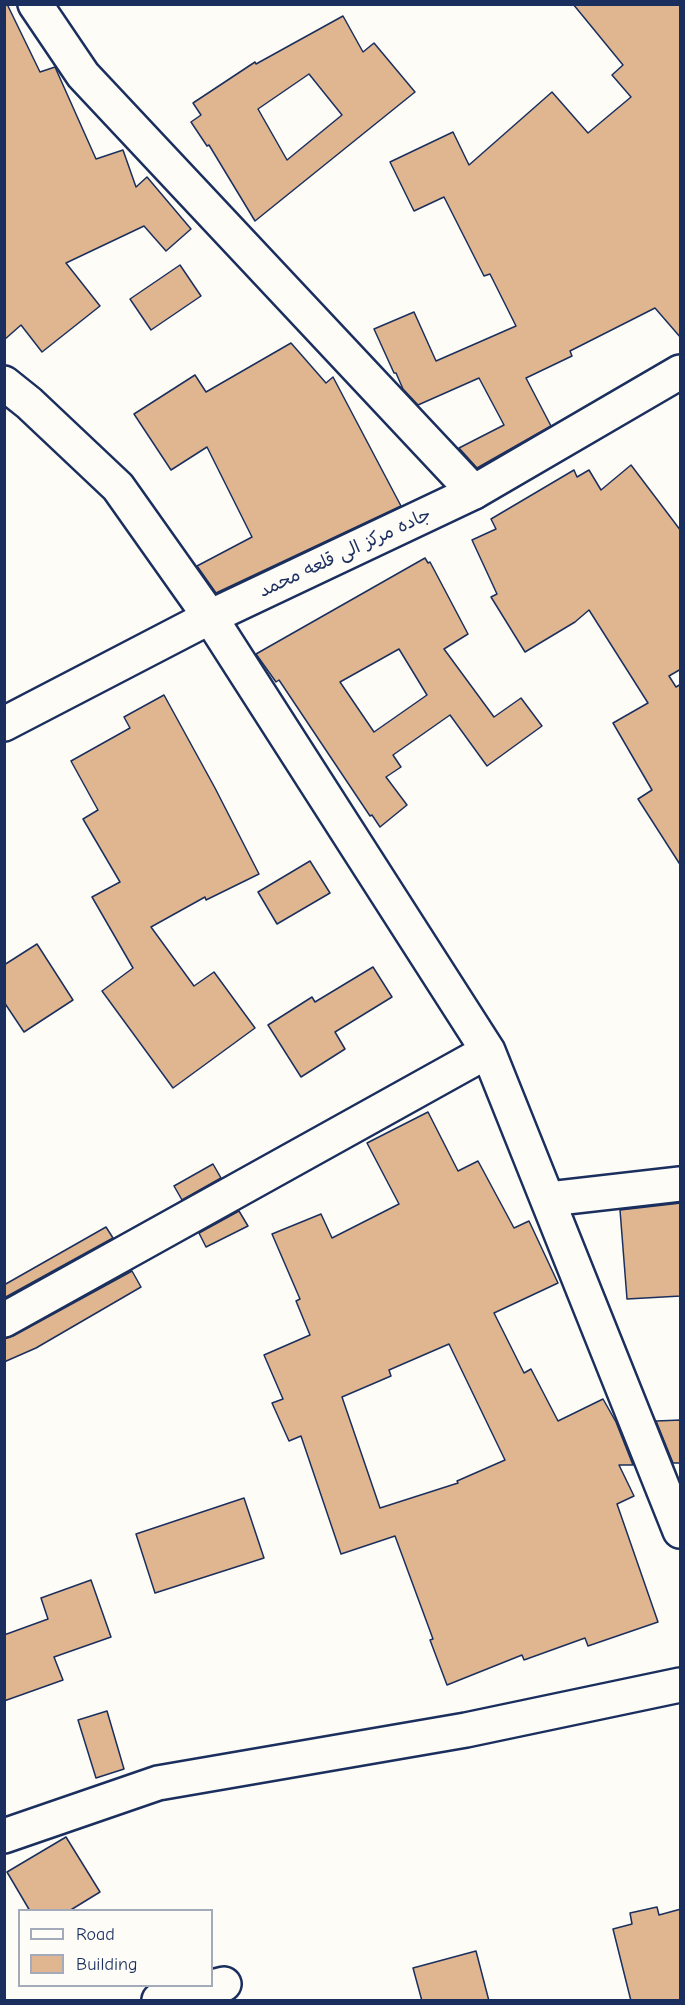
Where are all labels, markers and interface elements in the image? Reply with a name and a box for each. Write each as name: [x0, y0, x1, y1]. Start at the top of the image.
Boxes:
street label: جاده مرکز الی قلعه محمد: [255, 504, 435, 602]
legend: [18, 1909, 213, 1987]
text: Road: [76, 1924, 115, 1945]
text: Building: [76, 1954, 138, 1975]

